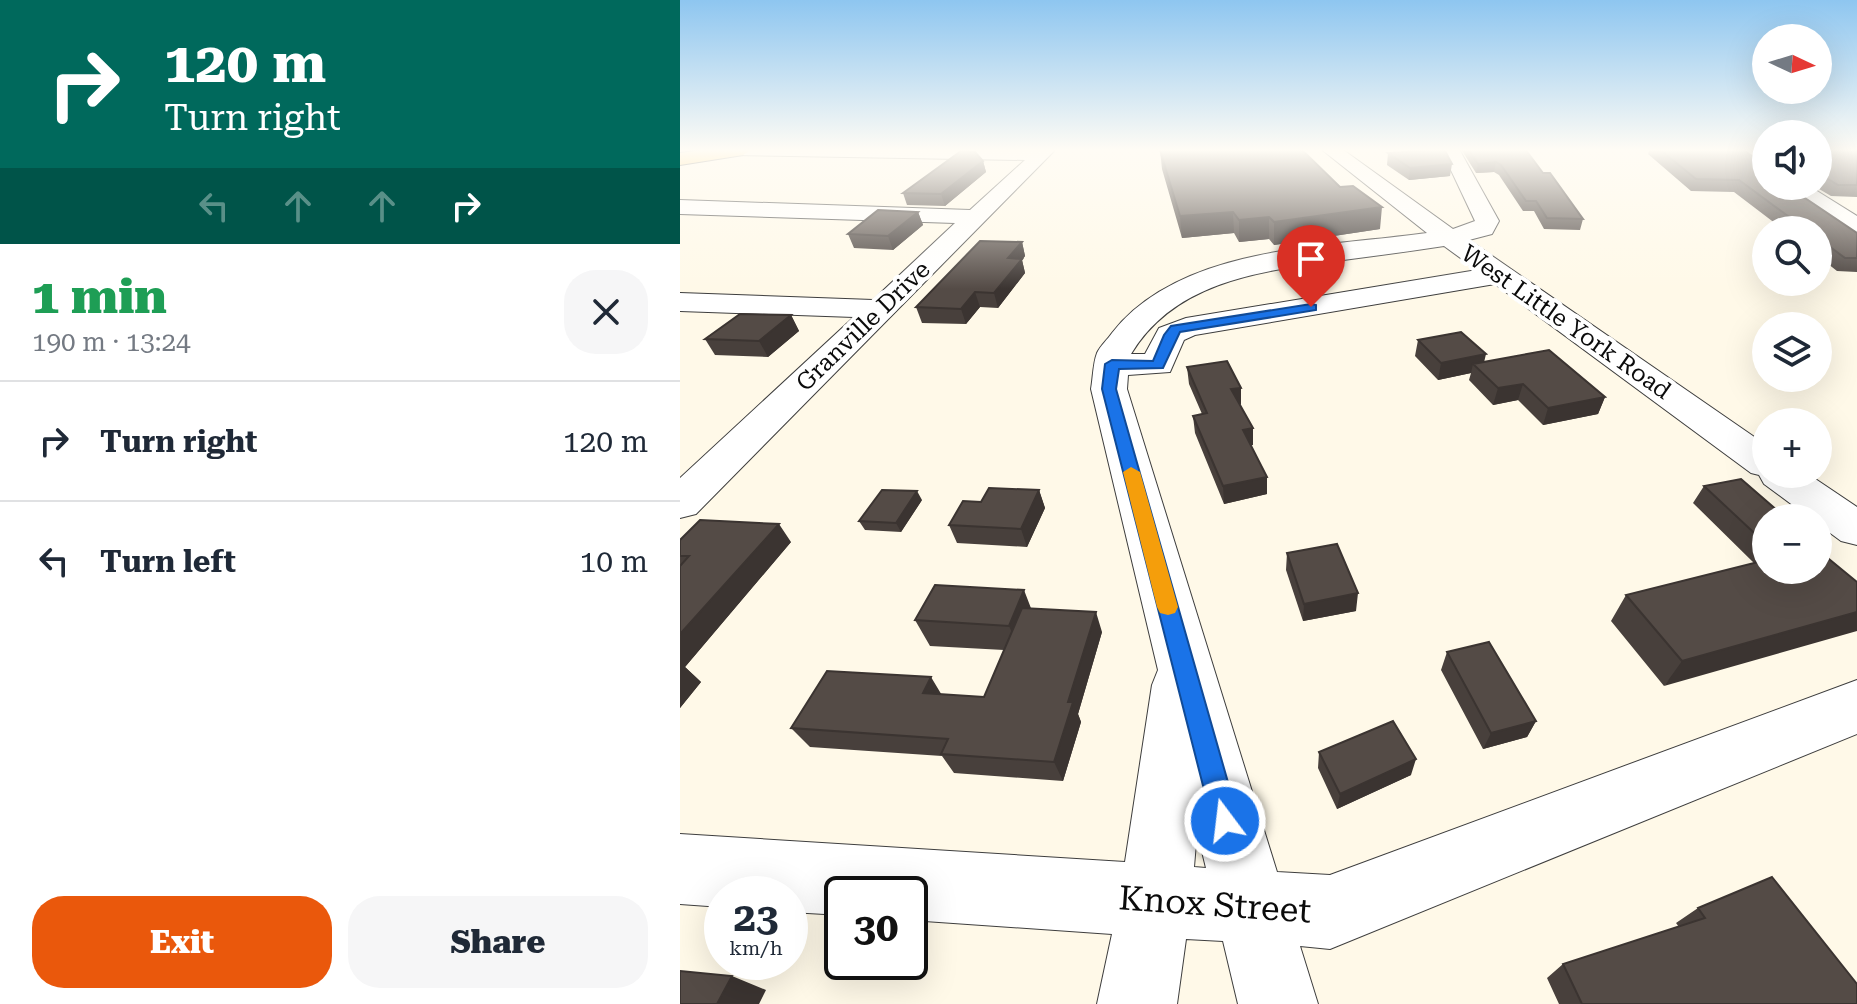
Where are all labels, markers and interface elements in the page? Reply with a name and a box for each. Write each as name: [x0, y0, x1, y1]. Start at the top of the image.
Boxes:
north arrow: [1752, 24, 1832, 104]
map controls: [1752, 24, 1832, 584]
text: 120 m: [164, 30, 326, 96]
icon: right: [32, 32, 136, 136]
text: Turn right: [164, 97, 341, 139]
button: sound: [1752, 120, 1832, 200]
icon: left: [192, 184, 236, 228]
icon: ahead: [276, 184, 320, 228]
icon: ahead: [360, 184, 404, 228]
icon: right: [444, 184, 488, 228]
button: search: [1752, 216, 1832, 296]
pin: [1277, 225, 1345, 307]
icon: arrive: [1289, 237, 1333, 281]
street label: West Little York Road: [1456, 239, 1676, 405]
street label: Granville Drive: [790, 255, 936, 397]
text: 1 min: [32, 269, 167, 325]
button: close: [564, 270, 648, 354]
button: layers: [1752, 312, 1832, 392]
text: 190 m · 13:24: [32, 327, 191, 357]
button: +: [1752, 408, 1832, 488]
icon: right: [32, 419, 76, 463]
text: Turn right: [100, 424, 257, 459]
text: 120 m: [563, 424, 648, 459]
button: −: [1752, 504, 1832, 584]
icon: left: [32, 539, 76, 583]
text: Turn left: [100, 544, 236, 579]
text: 10 m: [579, 544, 648, 579]
position arrow: [1183, 779, 1267, 863]
speed limit sign: 30: [824, 876, 928, 980]
street label: Knox Street: [1117, 877, 1313, 931]
text: 23: [734, 894, 778, 941]
button: Exit: [32, 896, 332, 988]
button: Share: [348, 896, 648, 988]
text: km/h: [729, 936, 783, 960]

